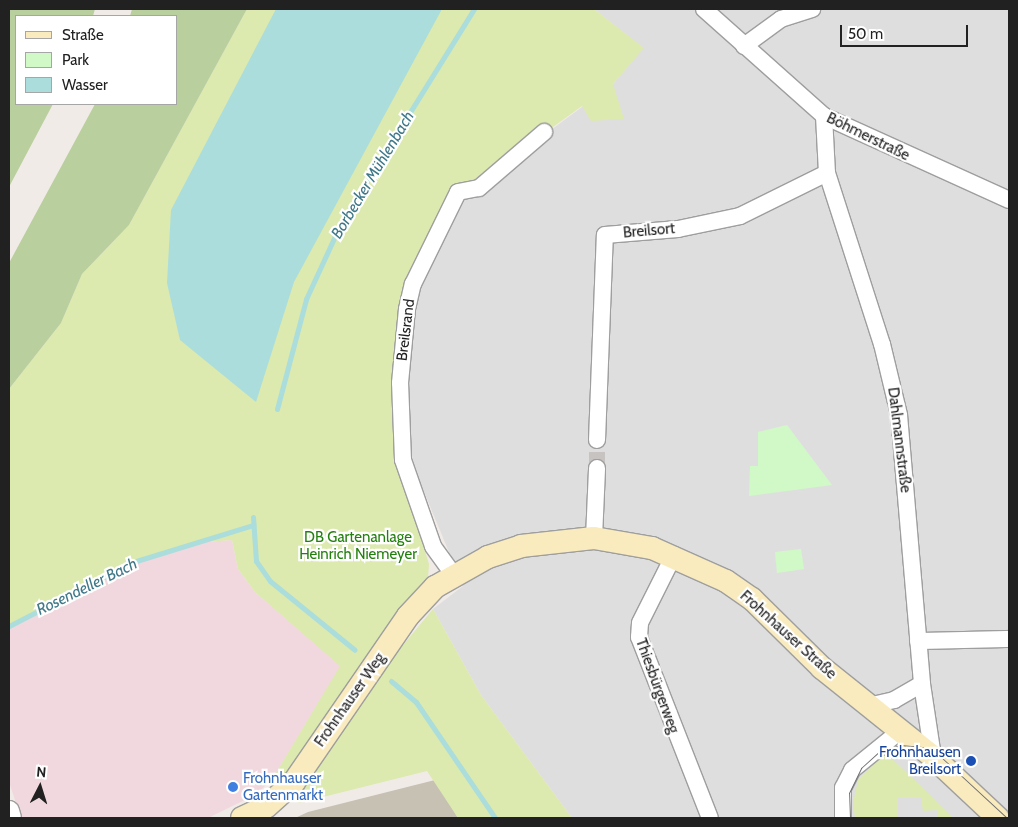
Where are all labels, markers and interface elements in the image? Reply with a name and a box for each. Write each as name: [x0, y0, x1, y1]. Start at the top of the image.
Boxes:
legend: [15, 15, 178, 105]
scale bar: [843, 15, 970, 47]
text: 50 m: [848, 25, 883, 43]
text: Straße: [62, 26, 104, 44]
text: Park: [62, 51, 89, 69]
text: Wasser: [62, 76, 108, 94]
water label: Borbecker Mühlenbach: [327, 108, 419, 242]
street label: Böhmerstraße: [823, 109, 913, 165]
street label: Breilsort: [622, 220, 676, 242]
street label: Breilsrand: [393, 298, 419, 362]
street label: Dahlmannstraße: [884, 386, 914, 494]
park label: DB Gartenanlage Heinrich Niemeyer: [299, 528, 417, 563]
water label: Rosendeller Bach: [33, 554, 141, 620]
street label: Frohnhauser Straße: [736, 587, 840, 683]
street label: Thiesbürgerweg: [631, 636, 683, 736]
street label: Frohnhauser Weg: [311, 650, 389, 750]
place label: Frohnhausen Breilsort: [879, 743, 961, 778]
marker: Frohnhausen Breilsort: [965, 755, 977, 767]
north arrow: [15, 762, 65, 812]
text: N: [36, 763, 47, 781]
place label: Frohnhauser Gartenmarkt: [243, 769, 323, 804]
marker: Frohnhauser Gartenmarkt: [227, 781, 239, 793]

